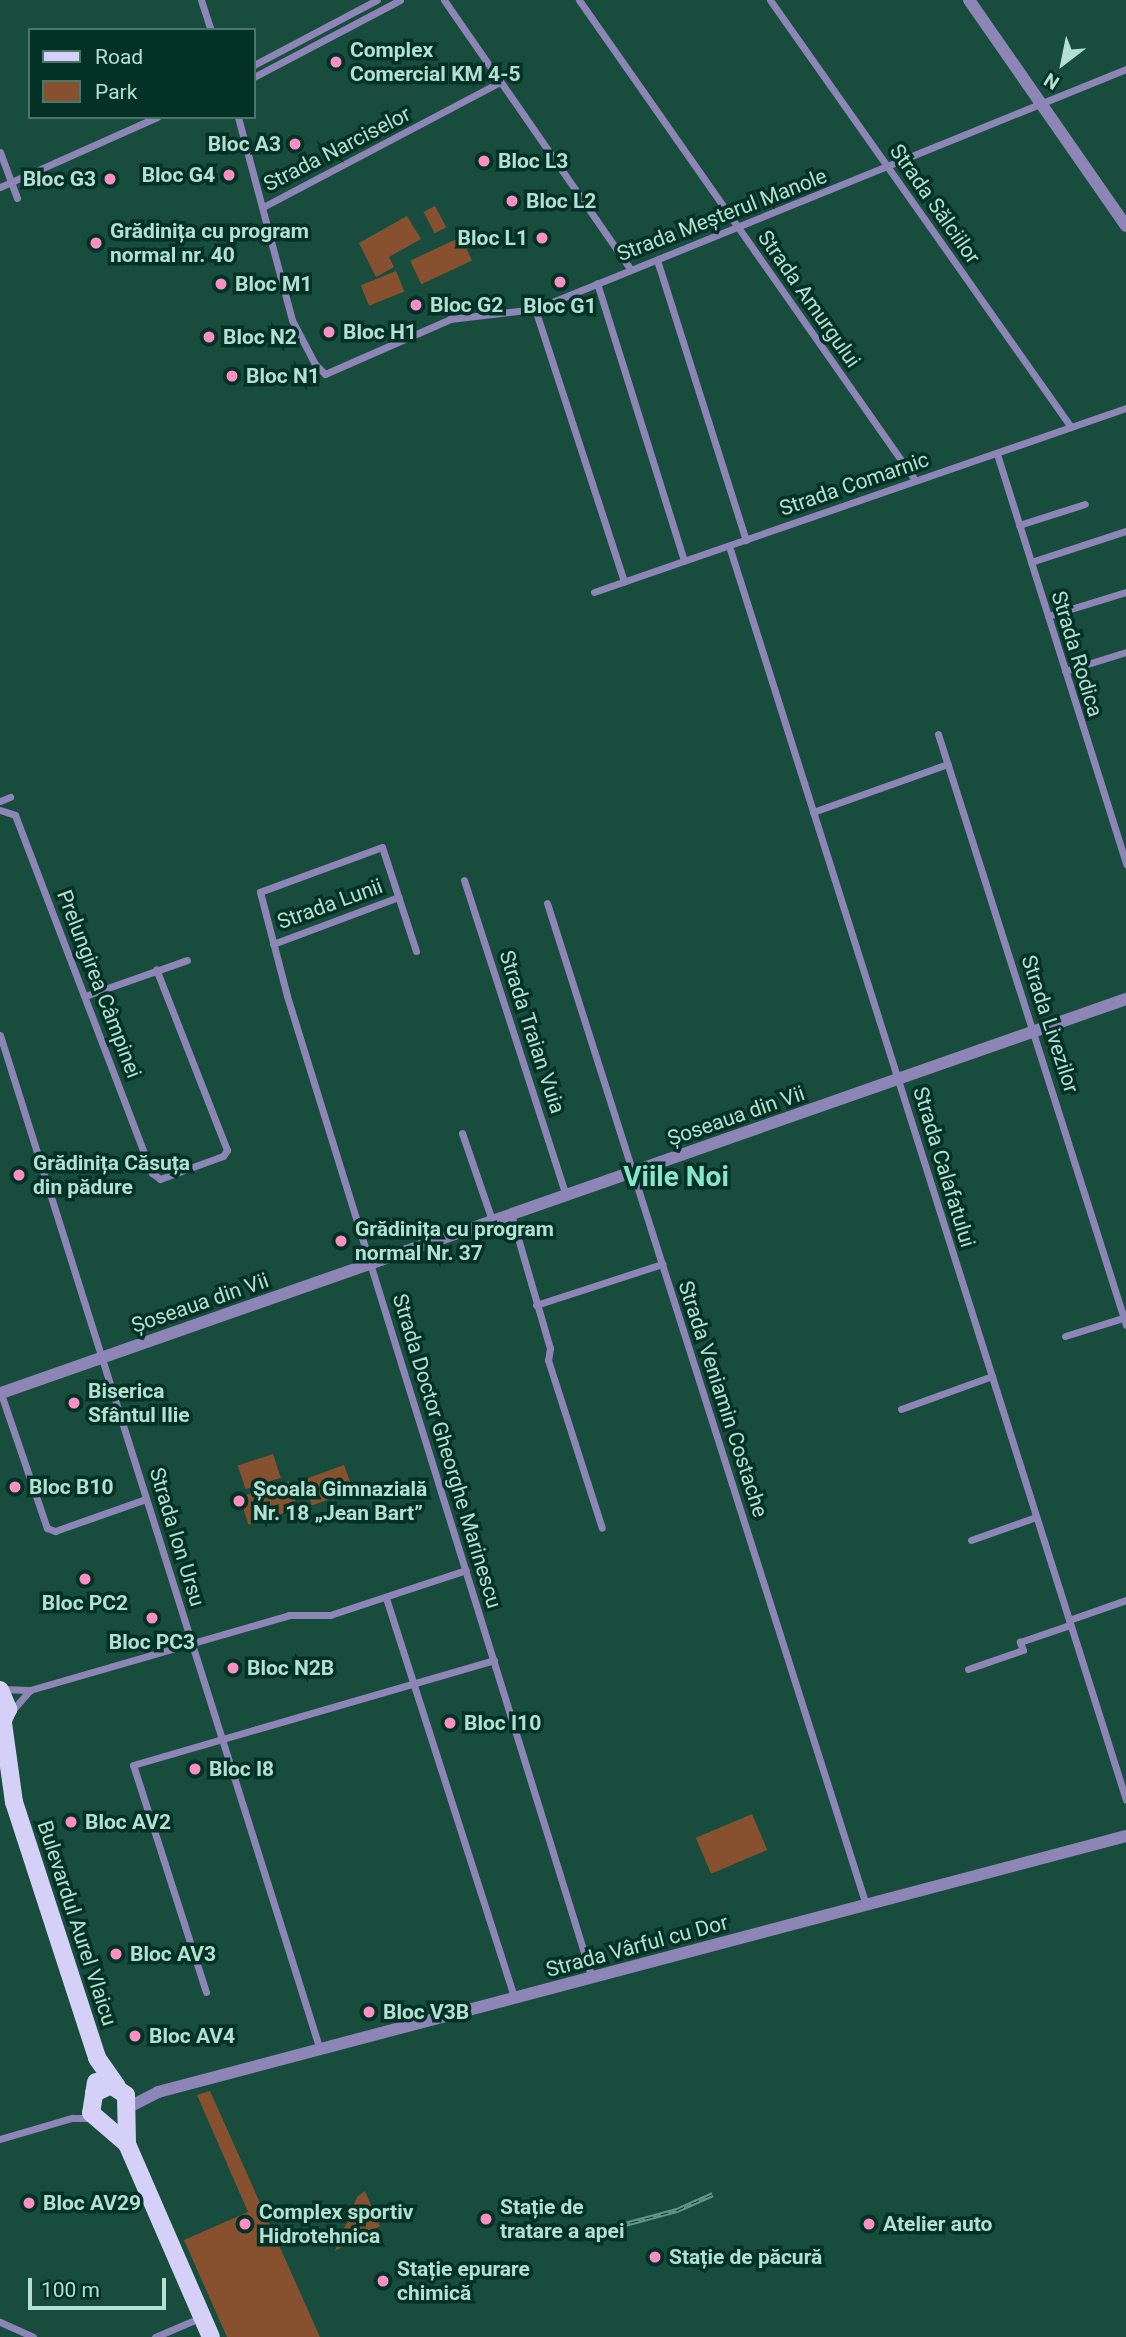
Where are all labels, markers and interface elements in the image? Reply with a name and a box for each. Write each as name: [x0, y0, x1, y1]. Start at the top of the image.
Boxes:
legend: [28, 28, 256, 119]
north arrow: [1028, 28, 1098, 98]
place label: Complex Comercial KM 4-5: [350, 37, 520, 87]
text: Road: [95, 45, 143, 69]
marker: Complex Comercial KM 4-5: [328, 54, 344, 70]
text: N: [1040, 68, 1063, 95]
text: Park: [95, 80, 137, 104]
street label: Strada Narciselor: [259, 101, 415, 197]
place label: Bloc A3: [208, 131, 281, 157]
marker: Bloc A3: [287, 136, 303, 152]
street label: Strada Sălciilor: [884, 139, 986, 269]
place label: Bloc L3: [498, 148, 568, 174]
marker: Bloc L3: [476, 153, 492, 169]
place label: Bloc G4: [142, 162, 215, 188]
street label: Strada Meșterul Manole: [613, 163, 831, 267]
place label: Bloc G3: [23, 166, 96, 192]
marker: Bloc G4: [221, 167, 237, 183]
marker: Bloc G3: [102, 171, 118, 187]
place label: Bloc L2: [526, 188, 596, 214]
marker: Bloc L2: [504, 193, 520, 209]
place label: Grădinița cu program normal nr. 40: [110, 218, 309, 268]
place label: Bloc L1: [458, 225, 528, 251]
street label: Strada Amurgului: [752, 226, 866, 372]
marker: Bloc L1: [534, 230, 550, 246]
marker: Grădinița cu program normal nr. 40: [88, 235, 104, 251]
place label: Bloc M1: [235, 271, 312, 297]
marker: Bloc G1: [552, 274, 568, 290]
marker: Bloc M1: [213, 276, 229, 292]
place label: Bloc G2: [430, 292, 503, 318]
place label: Bloc G1: [523, 293, 597, 319]
marker: Bloc G2: [408, 297, 424, 313]
place label: Bloc H1: [343, 319, 417, 345]
place label: Bloc N2: [223, 324, 297, 350]
marker: Bloc H1: [321, 324, 337, 340]
marker: Bloc N2: [201, 329, 217, 345]
place label: Bloc N1: [246, 363, 320, 389]
marker: Bloc N1: [224, 368, 240, 384]
street label: Strada Comarnic: [776, 447, 932, 521]
street label: Strada Rodica: [1046, 588, 1108, 720]
street label: Strada Lunii: [274, 873, 386, 935]
street label: Prelungirea Câmpinei: [52, 886, 146, 1082]
street label: Strada Traian Vuia: [494, 947, 570, 1117]
street label: Strada Livezilor: [1016, 952, 1084, 1096]
street label: Șoseaua din Vii: [664, 1081, 808, 1151]
street label: Strada Calafatului: [908, 1084, 980, 1250]
place label: Grădinița Căsuța din pădure: [33, 1150, 190, 1200]
district label: Viile Noi: [623, 1160, 729, 1194]
marker: Grădinița Căsuța din pădure: [11, 1167, 27, 1183]
place label: Grădinița cu program normal Nr. 37: [355, 1216, 554, 1266]
marker: Grădinița cu program normal Nr. 37: [333, 1233, 349, 1249]
street label: Șoseaua din Vii: [128, 1268, 272, 1338]
street label: Strada Veniamin Costache: [673, 1278, 773, 1520]
street label: Strada Doctor Gheorghe Marinescu: [387, 1291, 507, 1611]
place label: Biserica Sfântul Ilie: [88, 1378, 190, 1428]
marker: Biserica Sfântul Ilie: [66, 1395, 82, 1411]
street label: Strada Ion Ursu: [144, 1465, 210, 1609]
place label: Bloc B10: [29, 1474, 113, 1500]
place label: Școala Gimnazială Nr. 18 „Jean Bart”: [253, 1476, 427, 1526]
marker: Bloc B10: [7, 1479, 23, 1495]
marker: Școala Gimnazială Nr. 18 „Jean Bart”: [231, 1493, 247, 1509]
marker: Bloc PC2: [77, 1571, 93, 1587]
place label: Bloc PC2: [42, 1590, 128, 1616]
marker: Bloc PC3: [144, 1610, 160, 1626]
place label: Bloc PC3: [109, 1629, 195, 1655]
place label: Bloc N2B: [247, 1655, 334, 1681]
marker: Bloc N2B: [225, 1660, 241, 1676]
place label: Bloc I10: [464, 1710, 541, 1736]
marker: Bloc I10: [442, 1715, 458, 1731]
place label: Bloc I8: [209, 1756, 274, 1782]
marker: Bloc I8: [187, 1761, 203, 1777]
place label: Bloc AV2: [85, 1809, 171, 1835]
marker: Bloc AV2: [63, 1814, 79, 1830]
street label: Bulevardul Aurel Vlaicu: [32, 1817, 122, 2029]
street label: Strada Vârful cu Dor: [543, 1910, 731, 1982]
place label: Bloc AV3: [130, 1941, 216, 1967]
marker: Bloc AV3: [108, 1946, 124, 1962]
place label: Bloc V3B: [383, 1999, 469, 2025]
marker: Bloc V3B: [361, 2004, 377, 2020]
place label: Bloc AV4: [149, 2023, 235, 2049]
marker: Bloc AV4: [127, 2028, 143, 2044]
place label: Bloc AV29: [43, 2190, 141, 2216]
place label: Stație de tratare a apei: [500, 2194, 625, 2244]
marker: Bloc AV29: [21, 2195, 37, 2211]
place label: Complex sportiv Hidrotehnica: [259, 2199, 413, 2249]
marker: Stație de tratare a apei: [478, 2211, 494, 2227]
place label: Atelier auto: [883, 2211, 992, 2237]
marker: Complex sportiv Hidrotehnica: [237, 2216, 253, 2232]
marker: Atelier auto: [861, 2216, 877, 2232]
place label: Stație de păcură: [669, 2244, 822, 2270]
marker: Stație de păcură: [647, 2249, 663, 2265]
place label: Stație epurare chimică: [397, 2256, 530, 2306]
scale bar: [32, 2264, 170, 2308]
marker: Stație epurare chimică: [375, 2273, 391, 2289]
text: 100 m: [41, 2278, 100, 2302]

